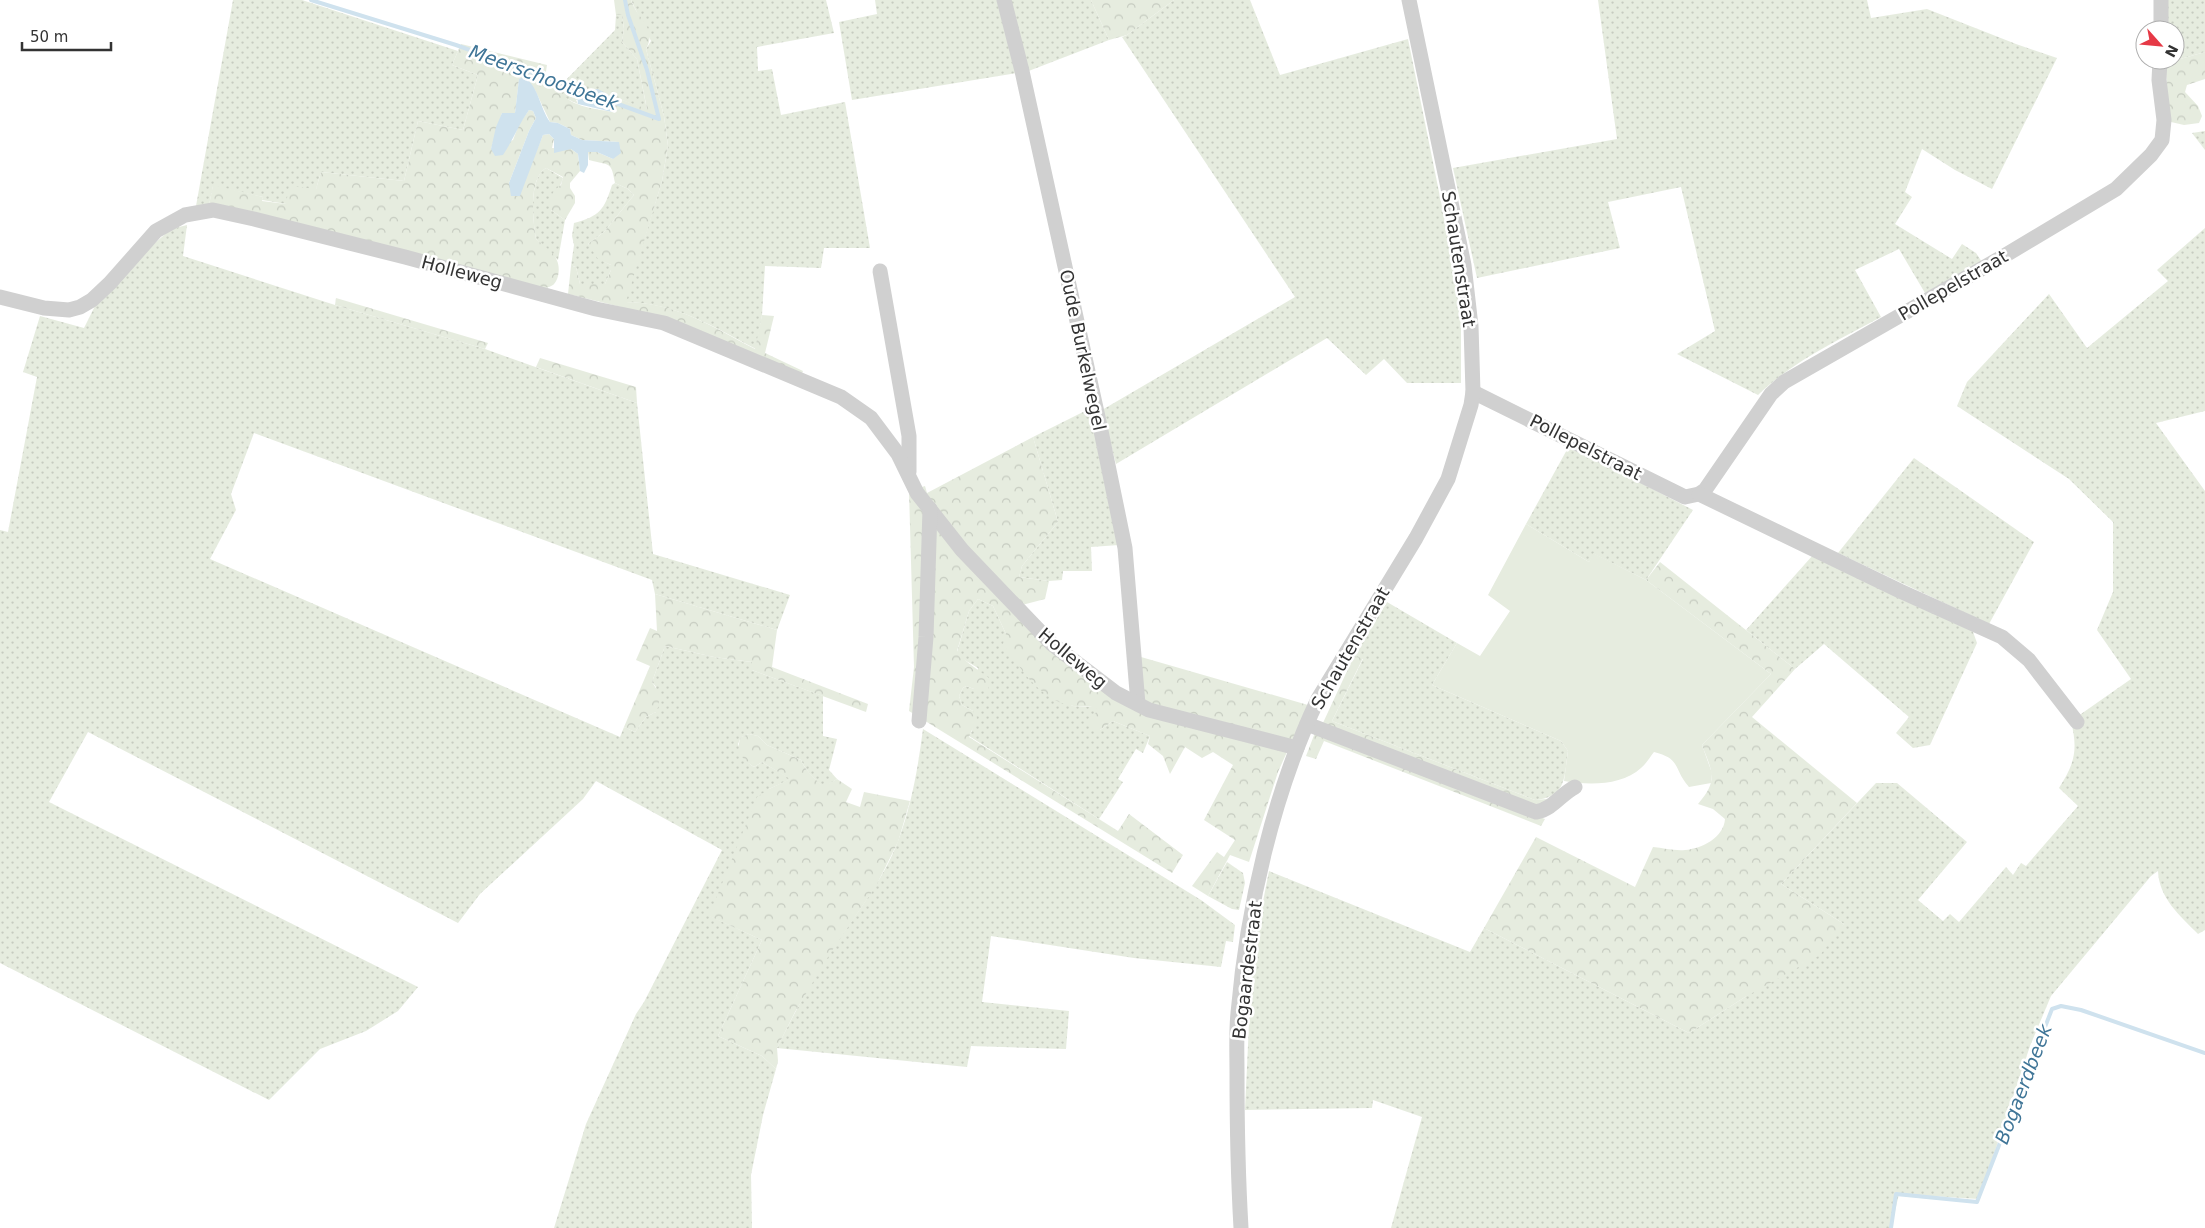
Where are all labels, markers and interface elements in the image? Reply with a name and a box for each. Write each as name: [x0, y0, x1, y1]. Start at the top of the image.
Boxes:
scale bar: [22, 20, 111, 52]
north arrow: [2135, 20, 2185, 70]
text: 50 m: [30, 28, 68, 46]
water label: Meerschootbeek: [466, 40, 623, 115]
text: N: [2162, 42, 2181, 60]
street label: Schautenstraat: [1438, 189, 1480, 329]
street label: Pollepelstraat: [1895, 245, 2011, 325]
street label: Holleweg: [419, 251, 505, 293]
street label: Oude Burkelwegel: [1056, 268, 1110, 432]
street label: Pollepelstraat: [1527, 410, 1645, 484]
street label: Schautenstraat: [1306, 583, 1394, 713]
street label: Holleweg: [1035, 623, 1111, 693]
street label: Bogaardestraat: [1228, 900, 1266, 1040]
water label: Bogaerdbeek: [1990, 1020, 2056, 1147]

